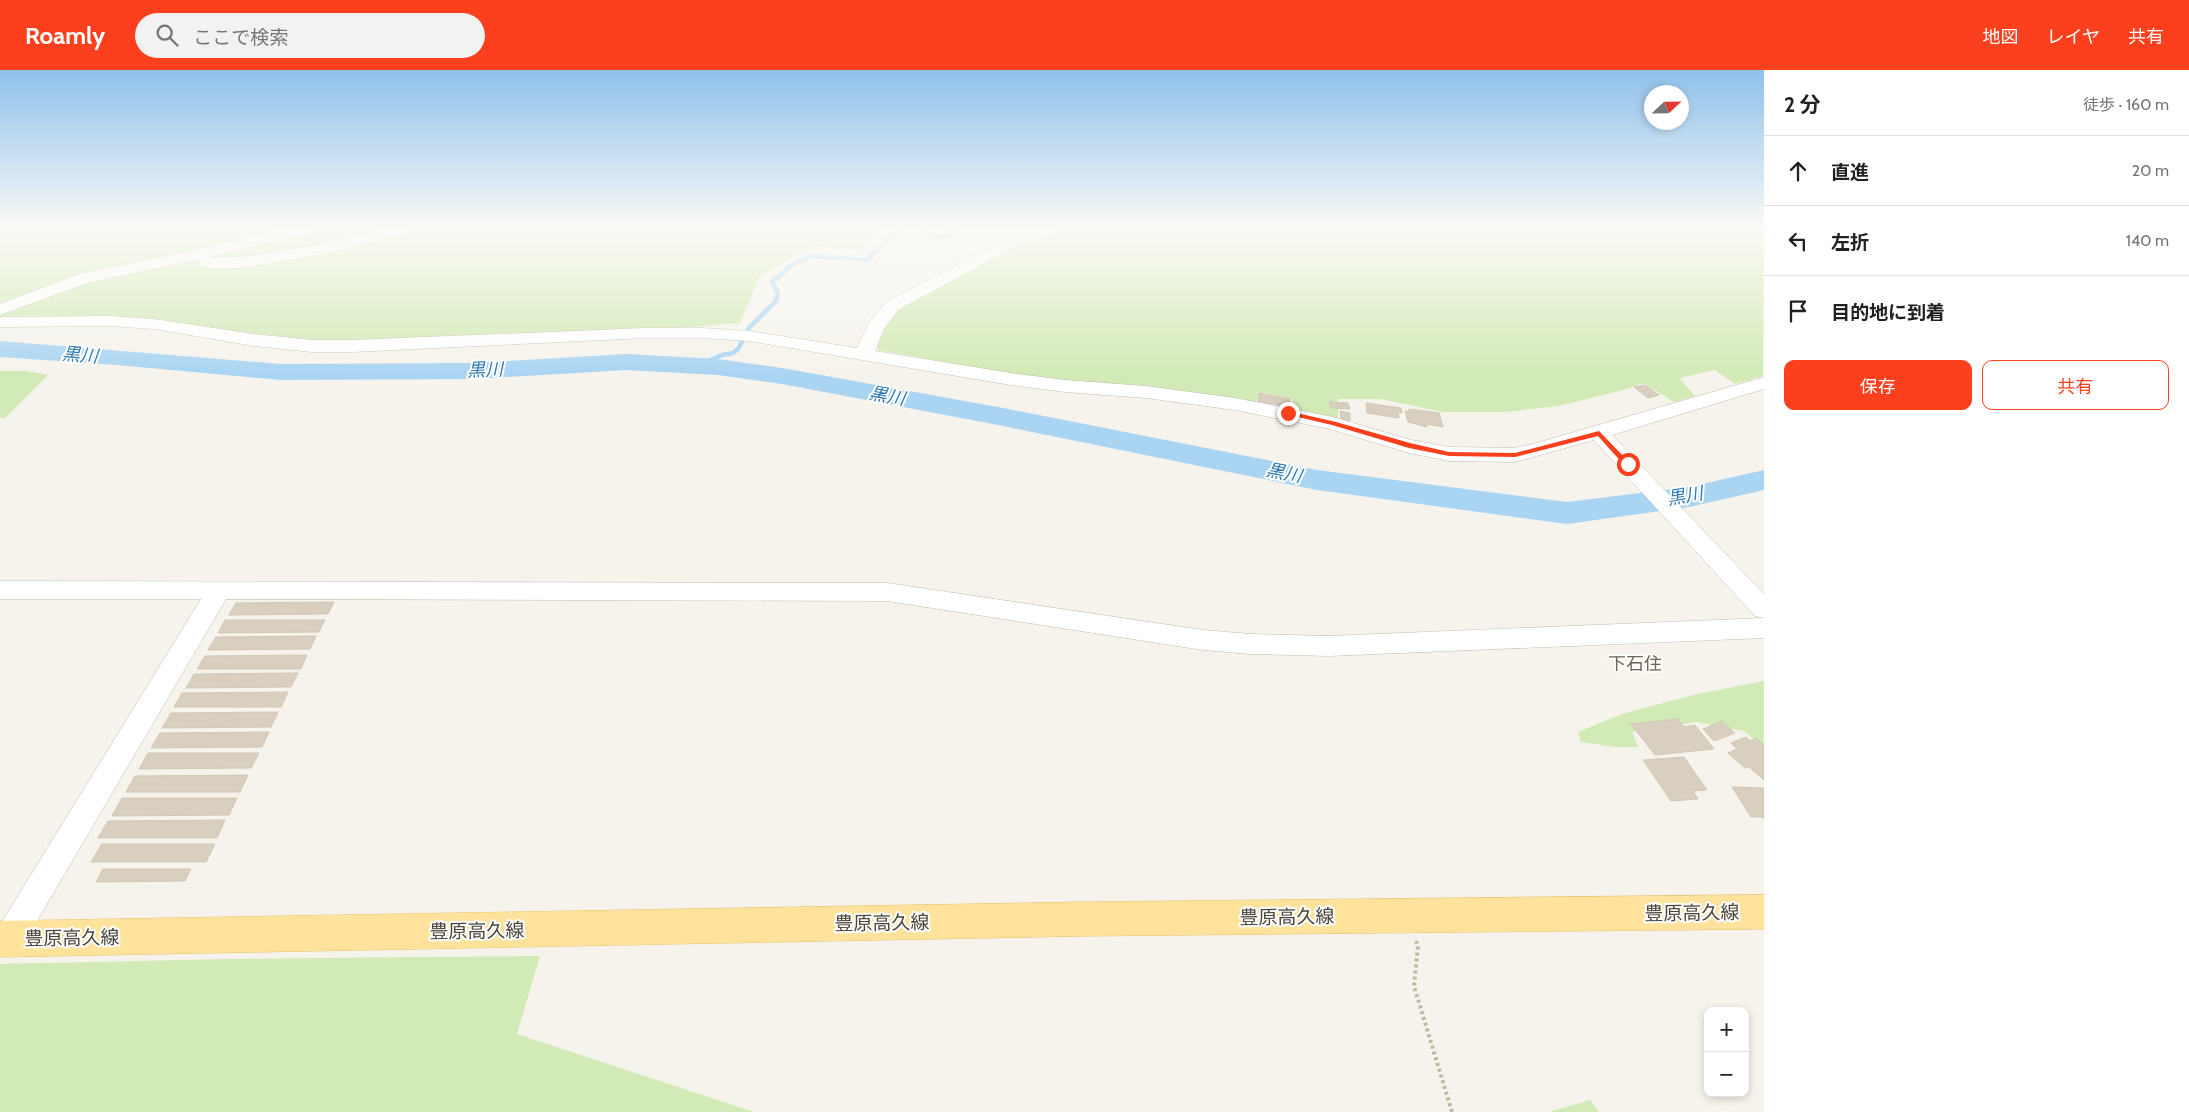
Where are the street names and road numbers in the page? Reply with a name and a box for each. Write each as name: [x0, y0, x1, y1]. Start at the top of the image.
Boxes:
street label: 豊原高久線: [1644, 901, 1740, 925]
street label: 豊原高久線: [1239, 905, 1335, 929]
street label: 豊原高久線: [834, 911, 930, 935]
street label: 豊原高久線: [429, 919, 525, 943]
street label: 豊原高久線: [24, 926, 120, 950]

